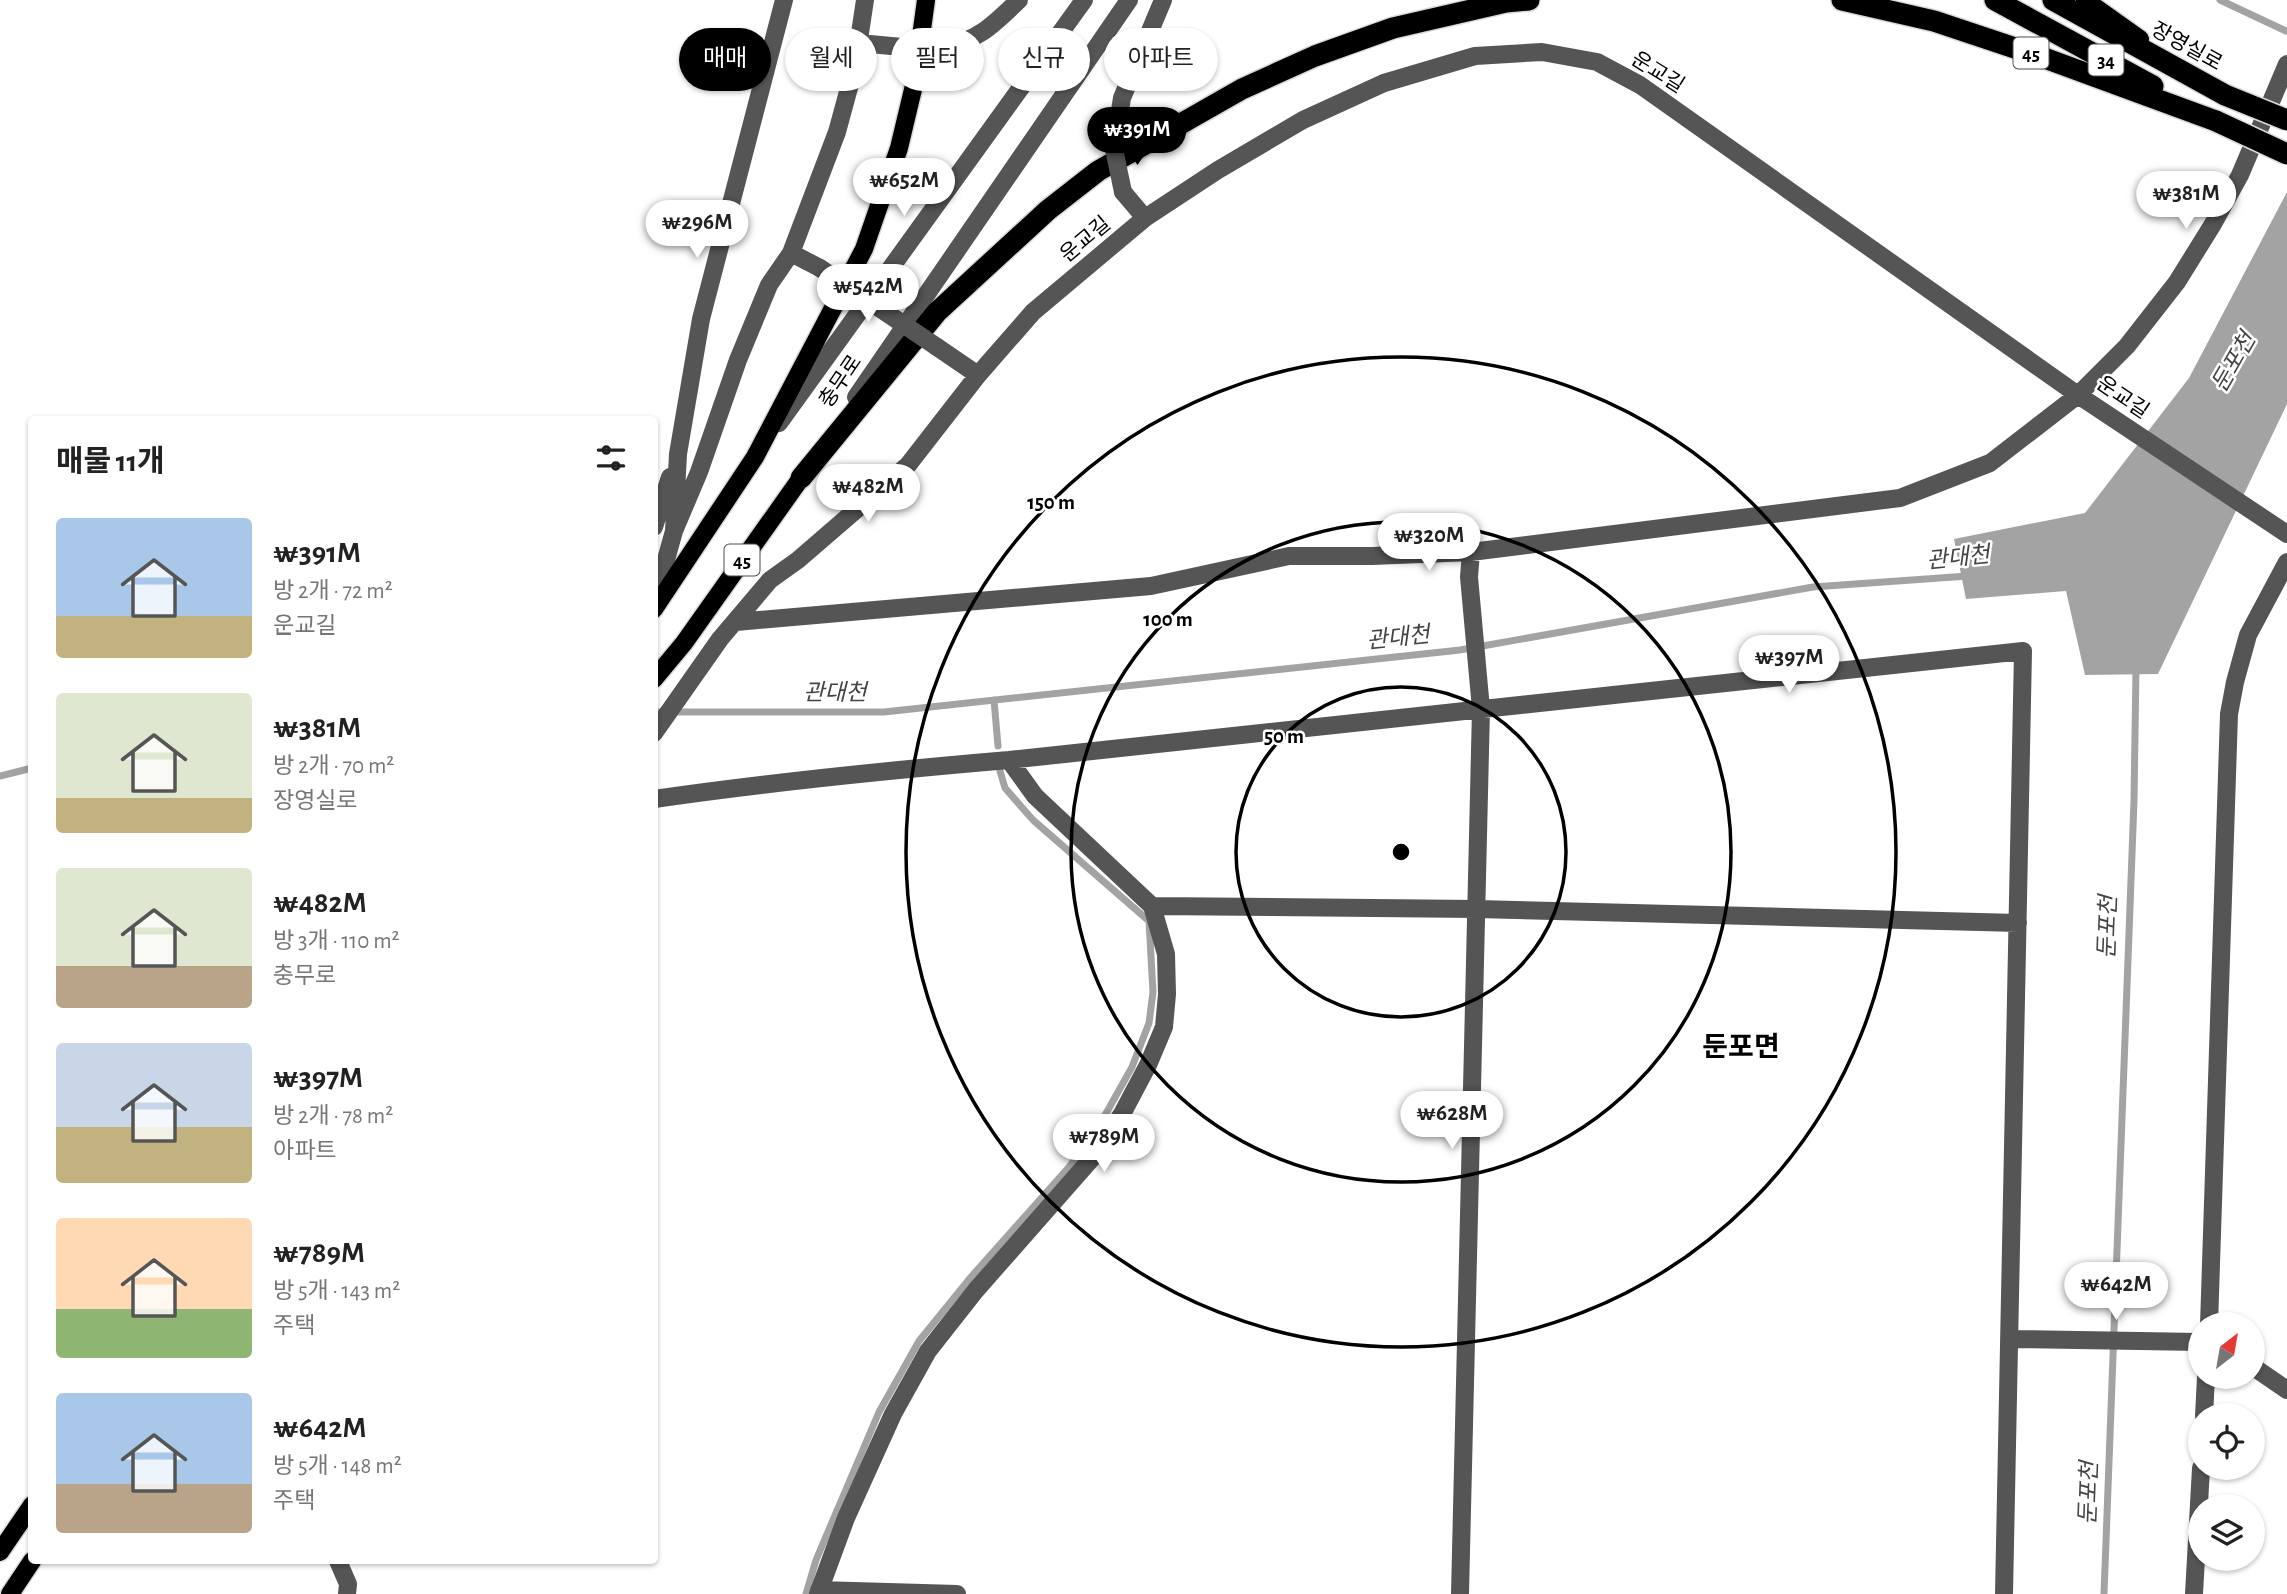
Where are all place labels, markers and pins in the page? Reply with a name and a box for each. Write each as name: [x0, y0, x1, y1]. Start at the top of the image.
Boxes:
pin: ₩391M: [1088, 108, 1186, 167]
pin: ₩652M: [855, 158, 953, 218]
pin: ₩381M: [2137, 172, 2235, 231]
pin: ₩296M: [648, 201, 746, 260]
pin: ₩542M: [819, 264, 917, 324]
pin: ₩482M: [819, 464, 917, 524]
pin: ₩320M: [1380, 514, 1478, 573]
pin: ₩397M: [1740, 636, 1838, 695]
centre of rings: [1389, 840, 1413, 864]
pin: ₩628M: [1403, 1092, 1501, 1151]
pin: ₩789M: [1055, 1114, 1153, 1174]
pin: ₩642M: [2067, 1262, 2165, 1322]

